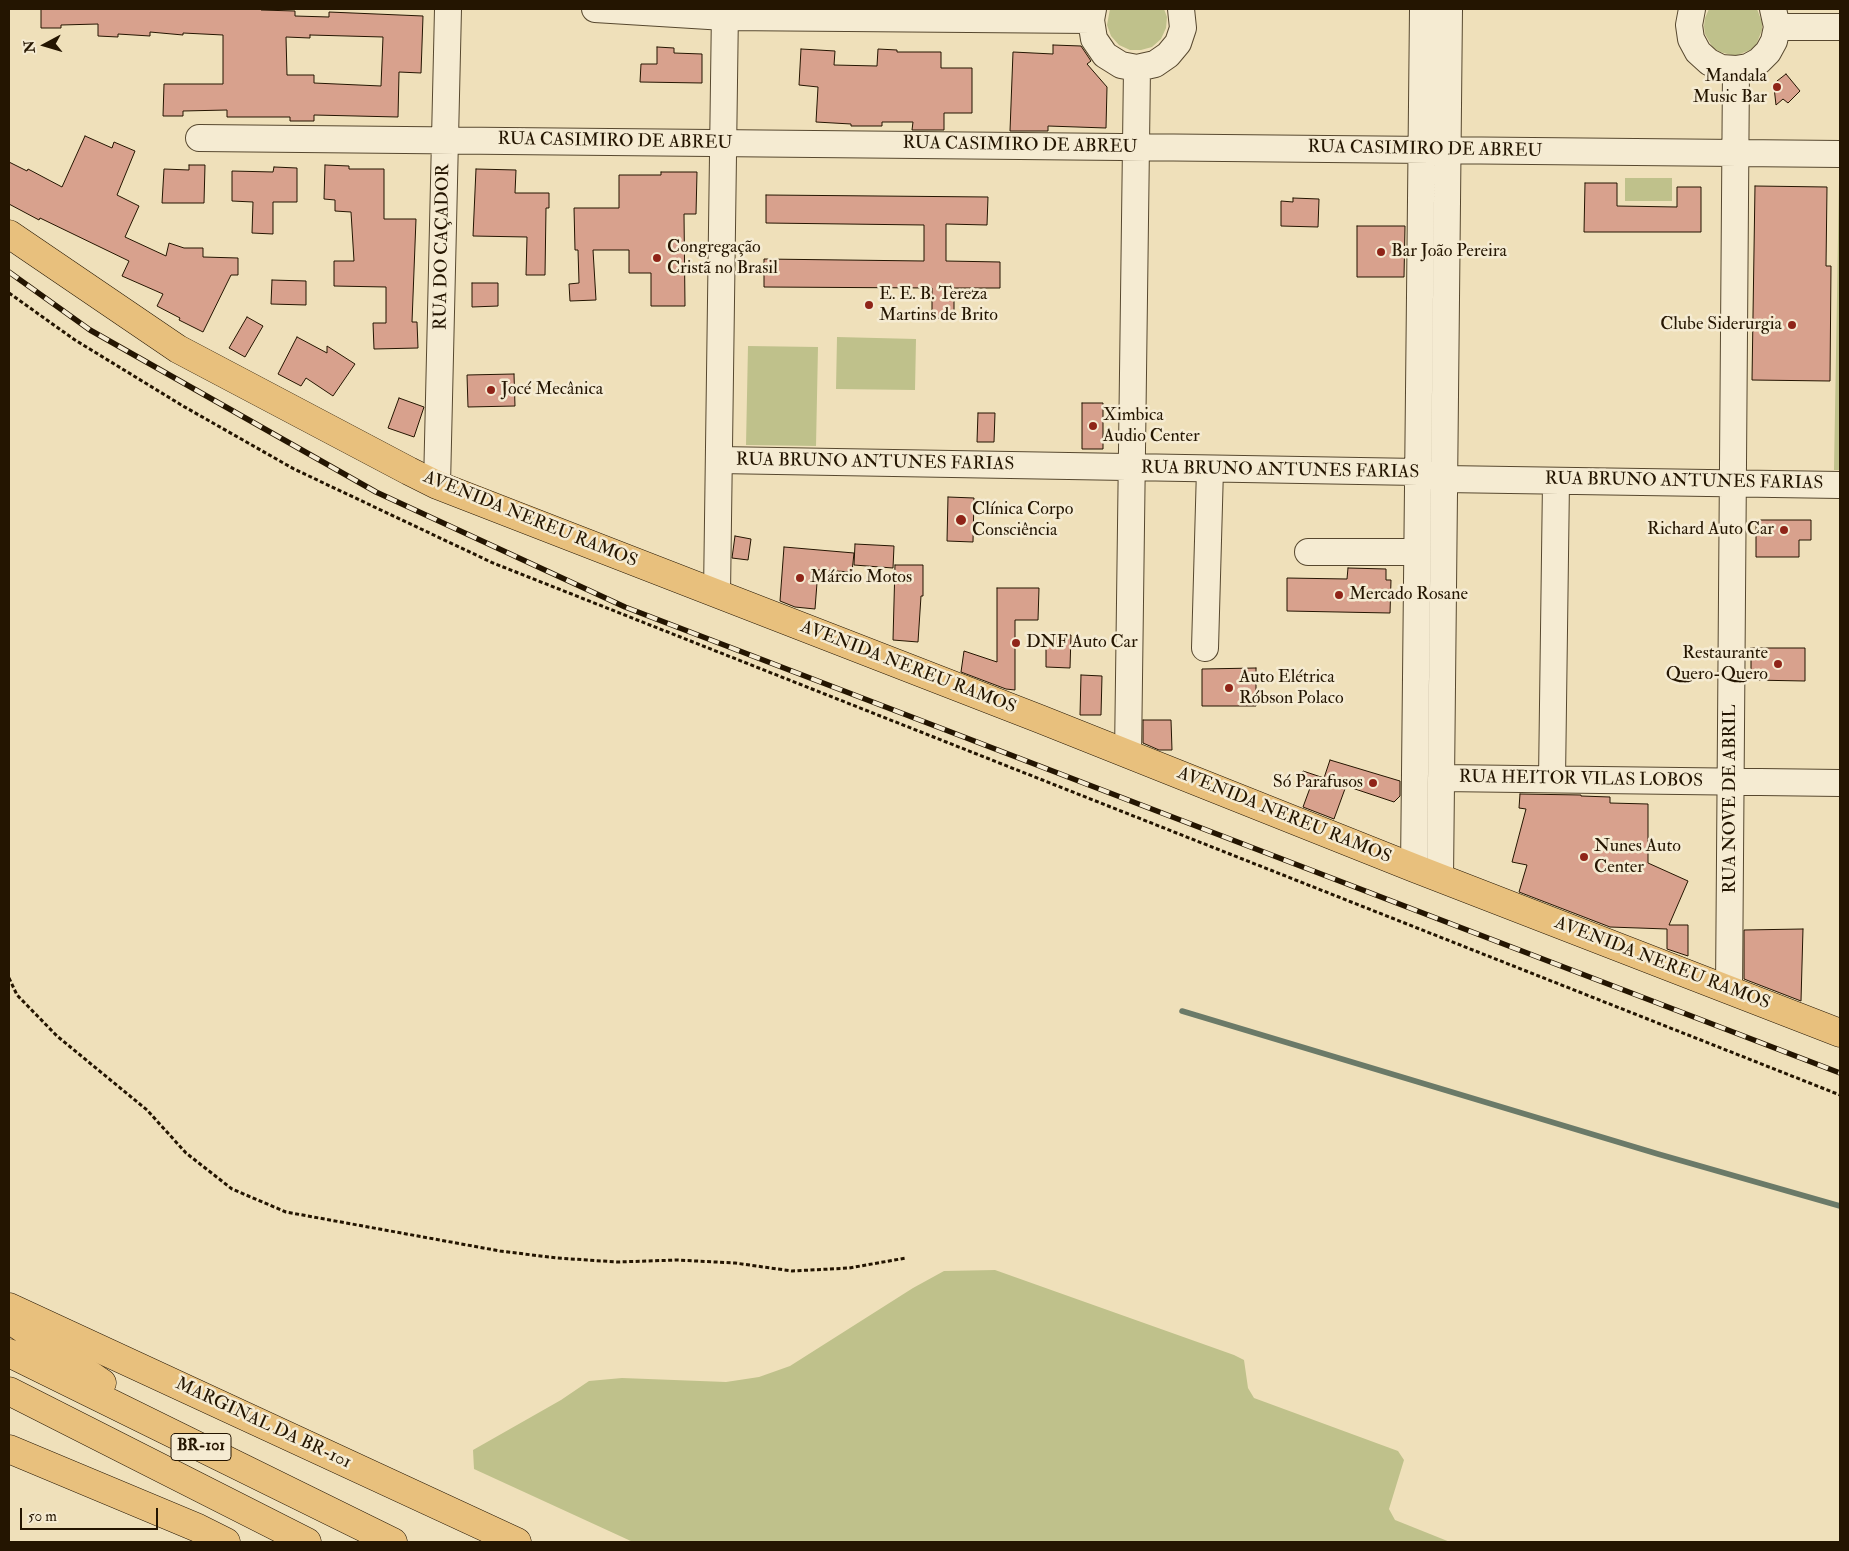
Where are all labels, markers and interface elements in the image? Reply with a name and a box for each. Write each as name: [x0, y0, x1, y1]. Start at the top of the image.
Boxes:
north arrow: [20, 20, 70, 70]
text: N: [20, 40, 39, 54]
place label: Mandala Music Bar: [1693, 66, 1767, 108]
marker: Mandala Music Bar: [1771, 81, 1783, 93]
street label: RUA CASIMIRO DE ABREU: [497, 129, 733, 155]
street label: RUA CASIMIRO DE ABREU: [902, 133, 1138, 159]
street label: RUA CASIMIRO DE ABREU: [1307, 137, 1543, 163]
street label: RUA DO CAÇADOR: [431, 164, 455, 330]
place label: Congregação Cristã no Brasil: [667, 237, 778, 280]
place label: Bar João Pereira: [1391, 241, 1507, 263]
marker: Bar João Pereira: [1375, 246, 1387, 258]
marker: Congregação Cristã no Brasil: [651, 252, 663, 264]
place label: E. E. B. Tereza Martins de Brito: [879, 284, 998, 326]
marker: E. E. B. Tereza Martins de Brito: [863, 299, 875, 311]
place label: Clube Siderurgia: [1660, 314, 1782, 336]
marker: Clube Siderurgia: [1786, 319, 1798, 331]
place label: Jocé Mecânica: [501, 379, 603, 401]
marker: Jocé Mecânica: [485, 384, 497, 396]
place label: Ximbica Audio Center: [1103, 405, 1200, 448]
marker: Ximbica Audio Center: [1087, 420, 1099, 432]
street label: RUA BRUNO ANTUNES FARIAS: [736, 450, 1014, 476]
street label: RUA BRUNO ANTUNES FARIAS: [1141, 458, 1419, 484]
street label: AVENIDA NEREU RAMOS: [420, 467, 640, 573]
street label: RUA BRUNO ANTUNES FARIAS: [1545, 469, 1823, 495]
place label: Clínica Corpo Consciência: [972, 499, 1073, 542]
marker: Clínica Corpo Consciência: [954, 513, 968, 527]
place label: Richard Auto Car: [1647, 519, 1774, 541]
marker: Richard Auto Car: [1778, 524, 1790, 536]
place label: Márcio Motos: [810, 567, 912, 589]
marker: Márcio Motos: [794, 572, 806, 584]
place label: Mercado Rosane: [1349, 584, 1468, 606]
marker: Mercado Rosane: [1333, 589, 1345, 601]
street label: AVENIDA NEREU RAMOS: [797, 617, 1019, 719]
place label: DNF Auto Car: [1026, 632, 1138, 654]
marker: DNF Auto Car: [1010, 637, 1022, 649]
place label: Restaurante Quero-Quero: [1666, 643, 1768, 686]
marker: Restaurante Quero-Quero: [1772, 658, 1784, 670]
place label: Auto Elétrica Róbson Polaco: [1239, 667, 1344, 710]
marker: Auto Elétrica Róbson Polaco: [1223, 682, 1235, 694]
street label: RUA NOVE DE ABRIL: [1720, 704, 1742, 894]
street label: AVENIDA NEREU RAMOS: [1174, 763, 1394, 869]
street label: RUA HEITOR VILAS LOBOS: [1459, 767, 1703, 793]
place label: Só Parafusos: [1273, 772, 1363, 794]
marker: Só Parafusos: [1367, 777, 1379, 789]
place label: Nunes Auto Center: [1594, 836, 1681, 879]
marker: Nunes Auto Center: [1578, 851, 1590, 863]
street label: AVENIDA NEREU RAMOS: [1551, 913, 1773, 1015]
street label: MARGINAL DA BR-101: [172, 1374, 354, 1474]
road number: BR-101: [171, 1434, 231, 1460]
scale bar: [22, 1498, 160, 1530]
text: 50 m: [28, 1507, 57, 1526]

